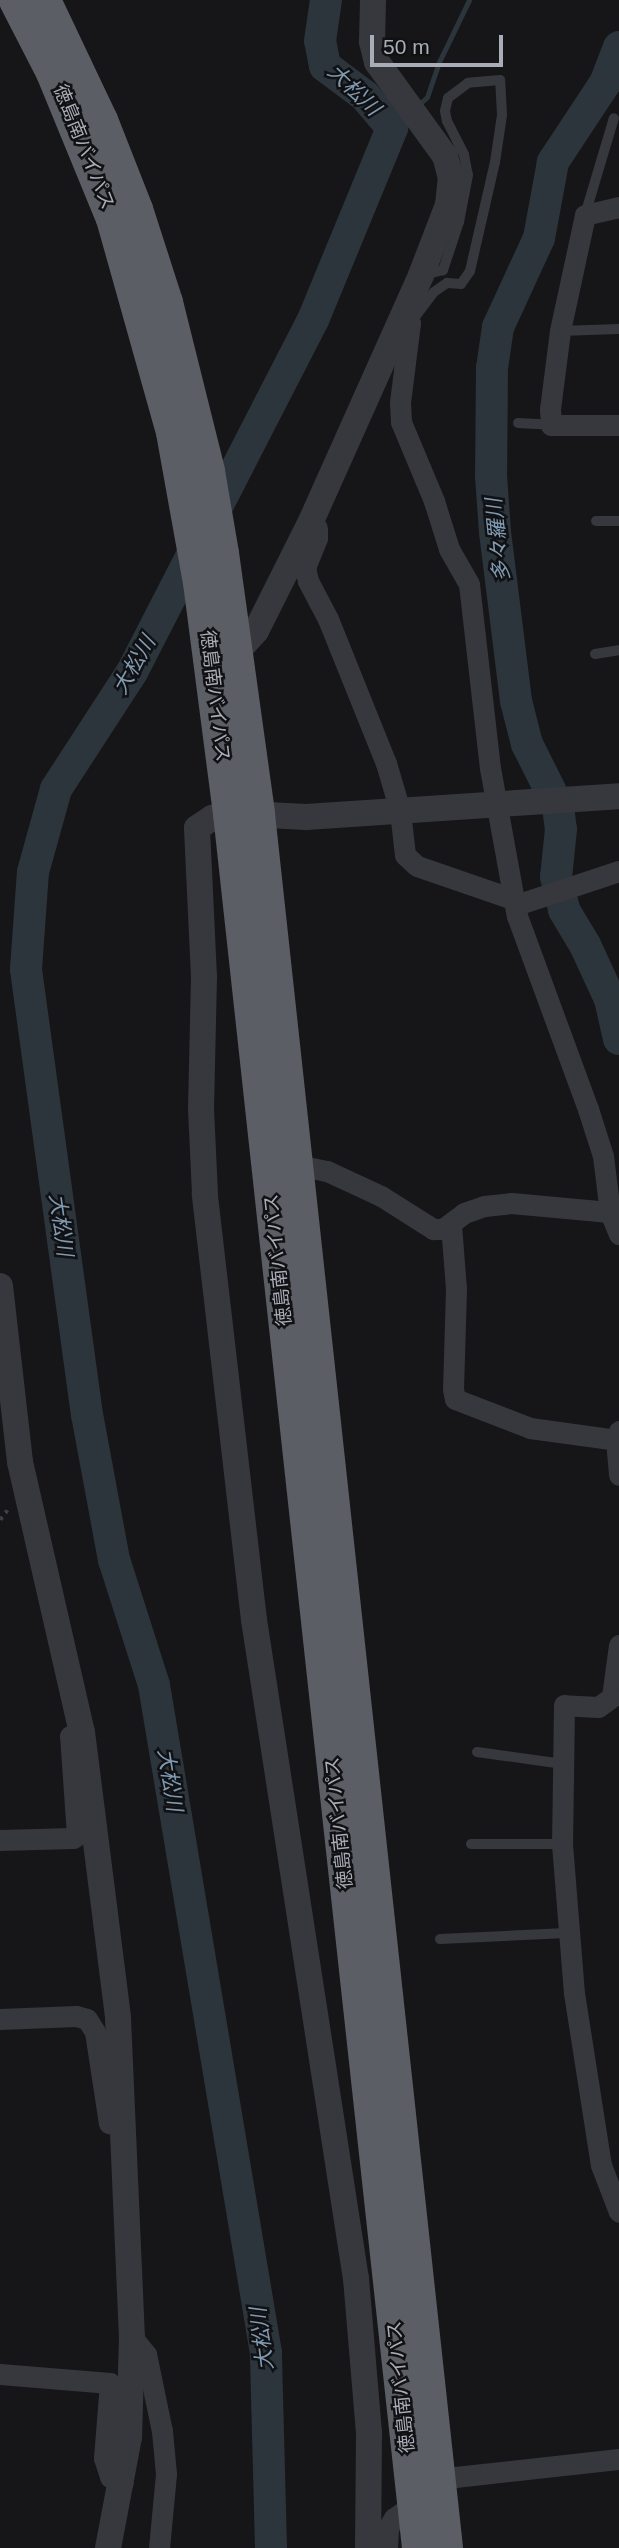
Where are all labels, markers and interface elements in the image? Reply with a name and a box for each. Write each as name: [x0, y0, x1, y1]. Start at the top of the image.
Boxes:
scale bar: [374, 21, 507, 65]
text: 50 m: [383, 35, 430, 58]
water label: 大松川: [323, 59, 385, 121]
street label: 徳島南バイパス: [49, 81, 119, 213]
water label: 多々羅川: [481, 497, 515, 583]
street label: 徳島南バイパス: [196, 629, 234, 763]
water label: 大松川: [107, 631, 161, 699]
water label: 大松川: [44, 1192, 78, 1258]
street label: 徳島南バイパス: [260, 1193, 296, 1327]
water label: 大松川: [153, 1747, 187, 1813]
street label: 徳島南バイパス: [321, 1756, 357, 1890]
water label: 大松川: [246, 2306, 278, 2372]
street label: 徳島南バイパス: [383, 2320, 419, 2454]

